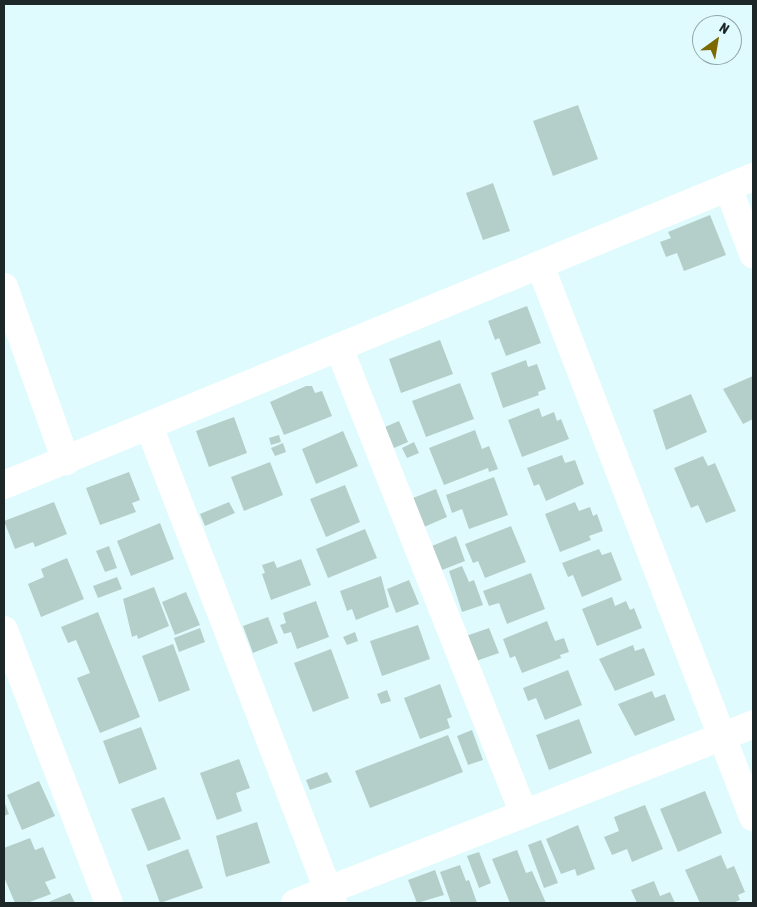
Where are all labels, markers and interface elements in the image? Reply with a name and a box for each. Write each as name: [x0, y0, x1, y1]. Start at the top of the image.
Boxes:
north arrow: [692, 15, 742, 65]
text: N: [717, 19, 732, 37]

